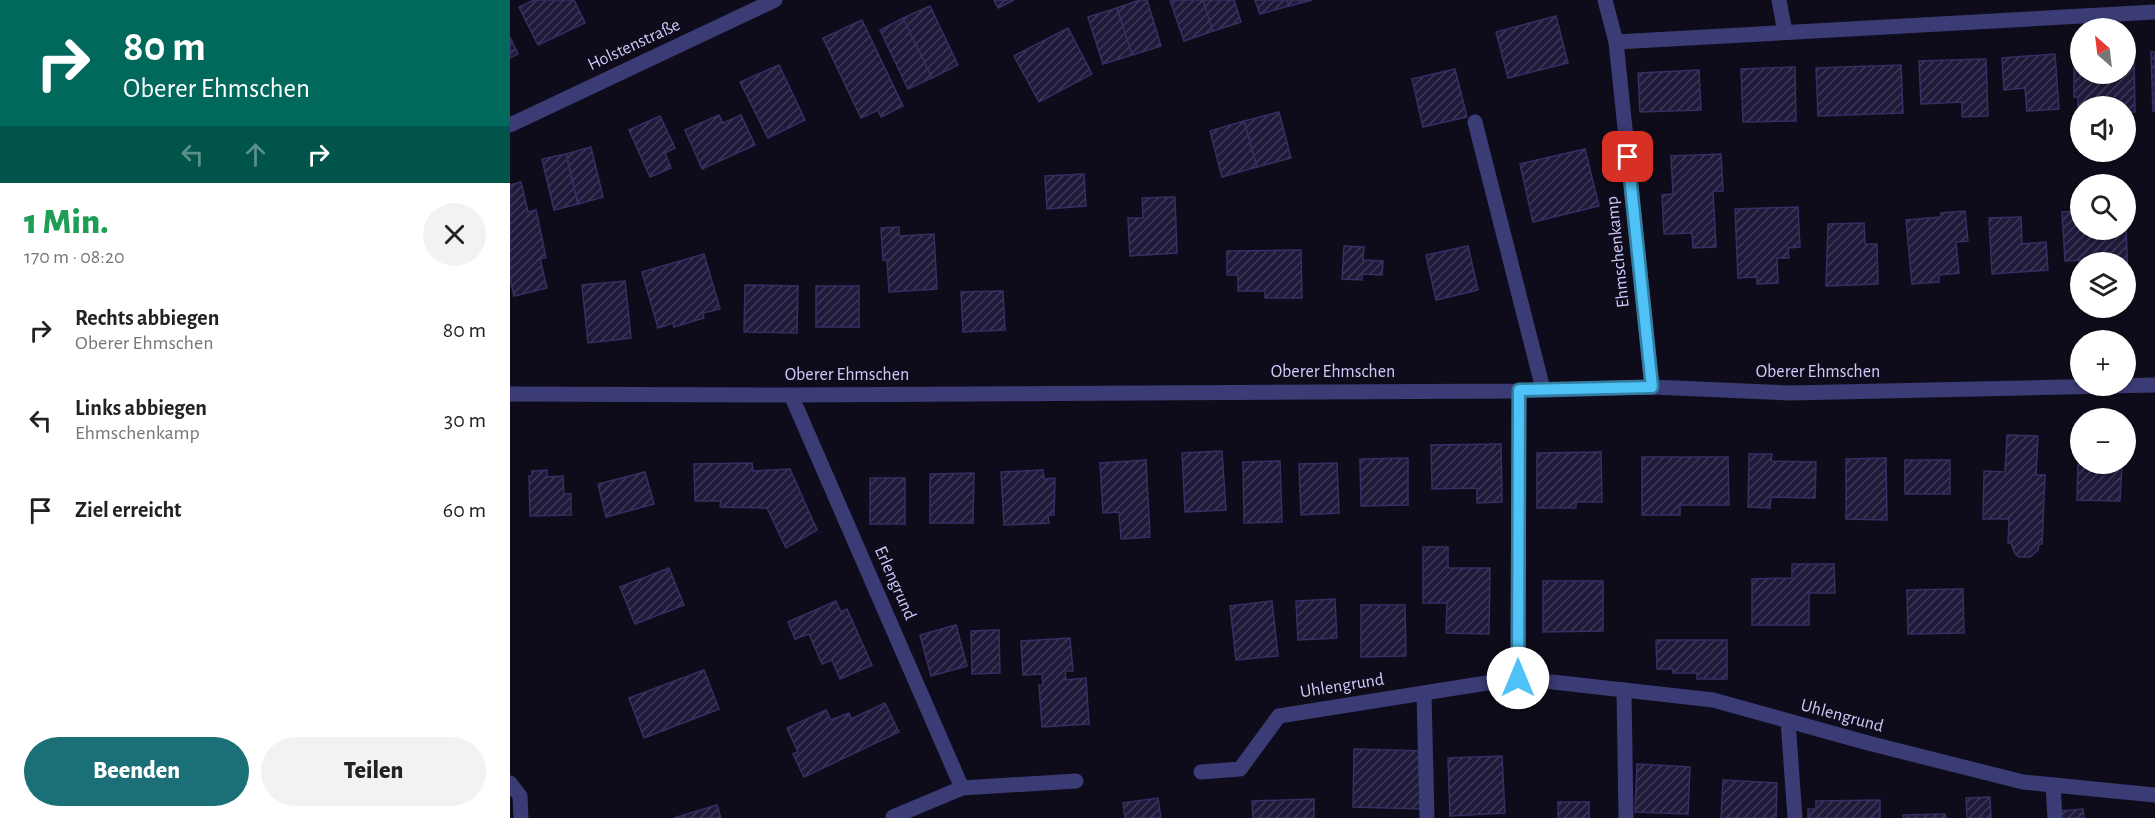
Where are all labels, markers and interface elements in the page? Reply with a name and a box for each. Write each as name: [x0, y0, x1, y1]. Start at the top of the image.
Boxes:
street label: Holstenstraße: [585, 16, 683, 74]
north arrow: [2070, 18, 2136, 84]
map controls: [2070, 18, 2136, 474]
icon: right: [24, 24, 102, 102]
text: 80 m: [123, 26, 206, 68]
text: Oberer Ehmschen: [123, 75, 310, 102]
button: sound: [2070, 96, 2136, 162]
pin: [1602, 131, 1653, 182]
icon: left: [176, 138, 209, 171]
icon: ahead: [239, 138, 272, 171]
icon: right: [302, 138, 335, 171]
icon: arrive: [1611, 140, 1644, 173]
button: search: [2070, 174, 2136, 240]
street label: Ehmschenkamp: [1603, 195, 1633, 309]
button: close: [423, 203, 486, 266]
text: 1 Min.: [24, 204, 109, 240]
text: 170 m · 08:20: [24, 247, 125, 267]
button: layers: [2070, 252, 2136, 318]
text: Rechts abbiegen: [75, 307, 219, 329]
icon: right: [24, 314, 57, 347]
text: 80 m: [443, 319, 486, 341]
button: +: [2070, 330, 2136, 396]
text: Oberer Ehmschen: [75, 333, 213, 353]
street label: Oberer Ehmschen: [1271, 363, 1395, 381]
street label: Oberer Ehmschen: [1756, 363, 1880, 381]
street label: Oberer Ehmschen: [785, 366, 909, 384]
text: Links abbiegen: [75, 397, 207, 419]
icon: left: [24, 404, 57, 437]
button: −: [2070, 408, 2136, 474]
text: 30 m: [444, 409, 486, 431]
text: Ehmschenkamp: [75, 423, 200, 443]
icon: arrive: [24, 494, 57, 527]
text: Ziel erreicht: [75, 499, 182, 521]
text: 60 m: [443, 499, 486, 521]
street label: Erlengrund: [871, 543, 919, 623]
position arrow: [1486, 646, 1550, 710]
street label: Uhlengrund: [1299, 670, 1385, 702]
street label: Uhlengrund: [1799, 696, 1885, 736]
button: Beenden: [24, 737, 249, 806]
button: Teilen: [261, 737, 486, 806]

